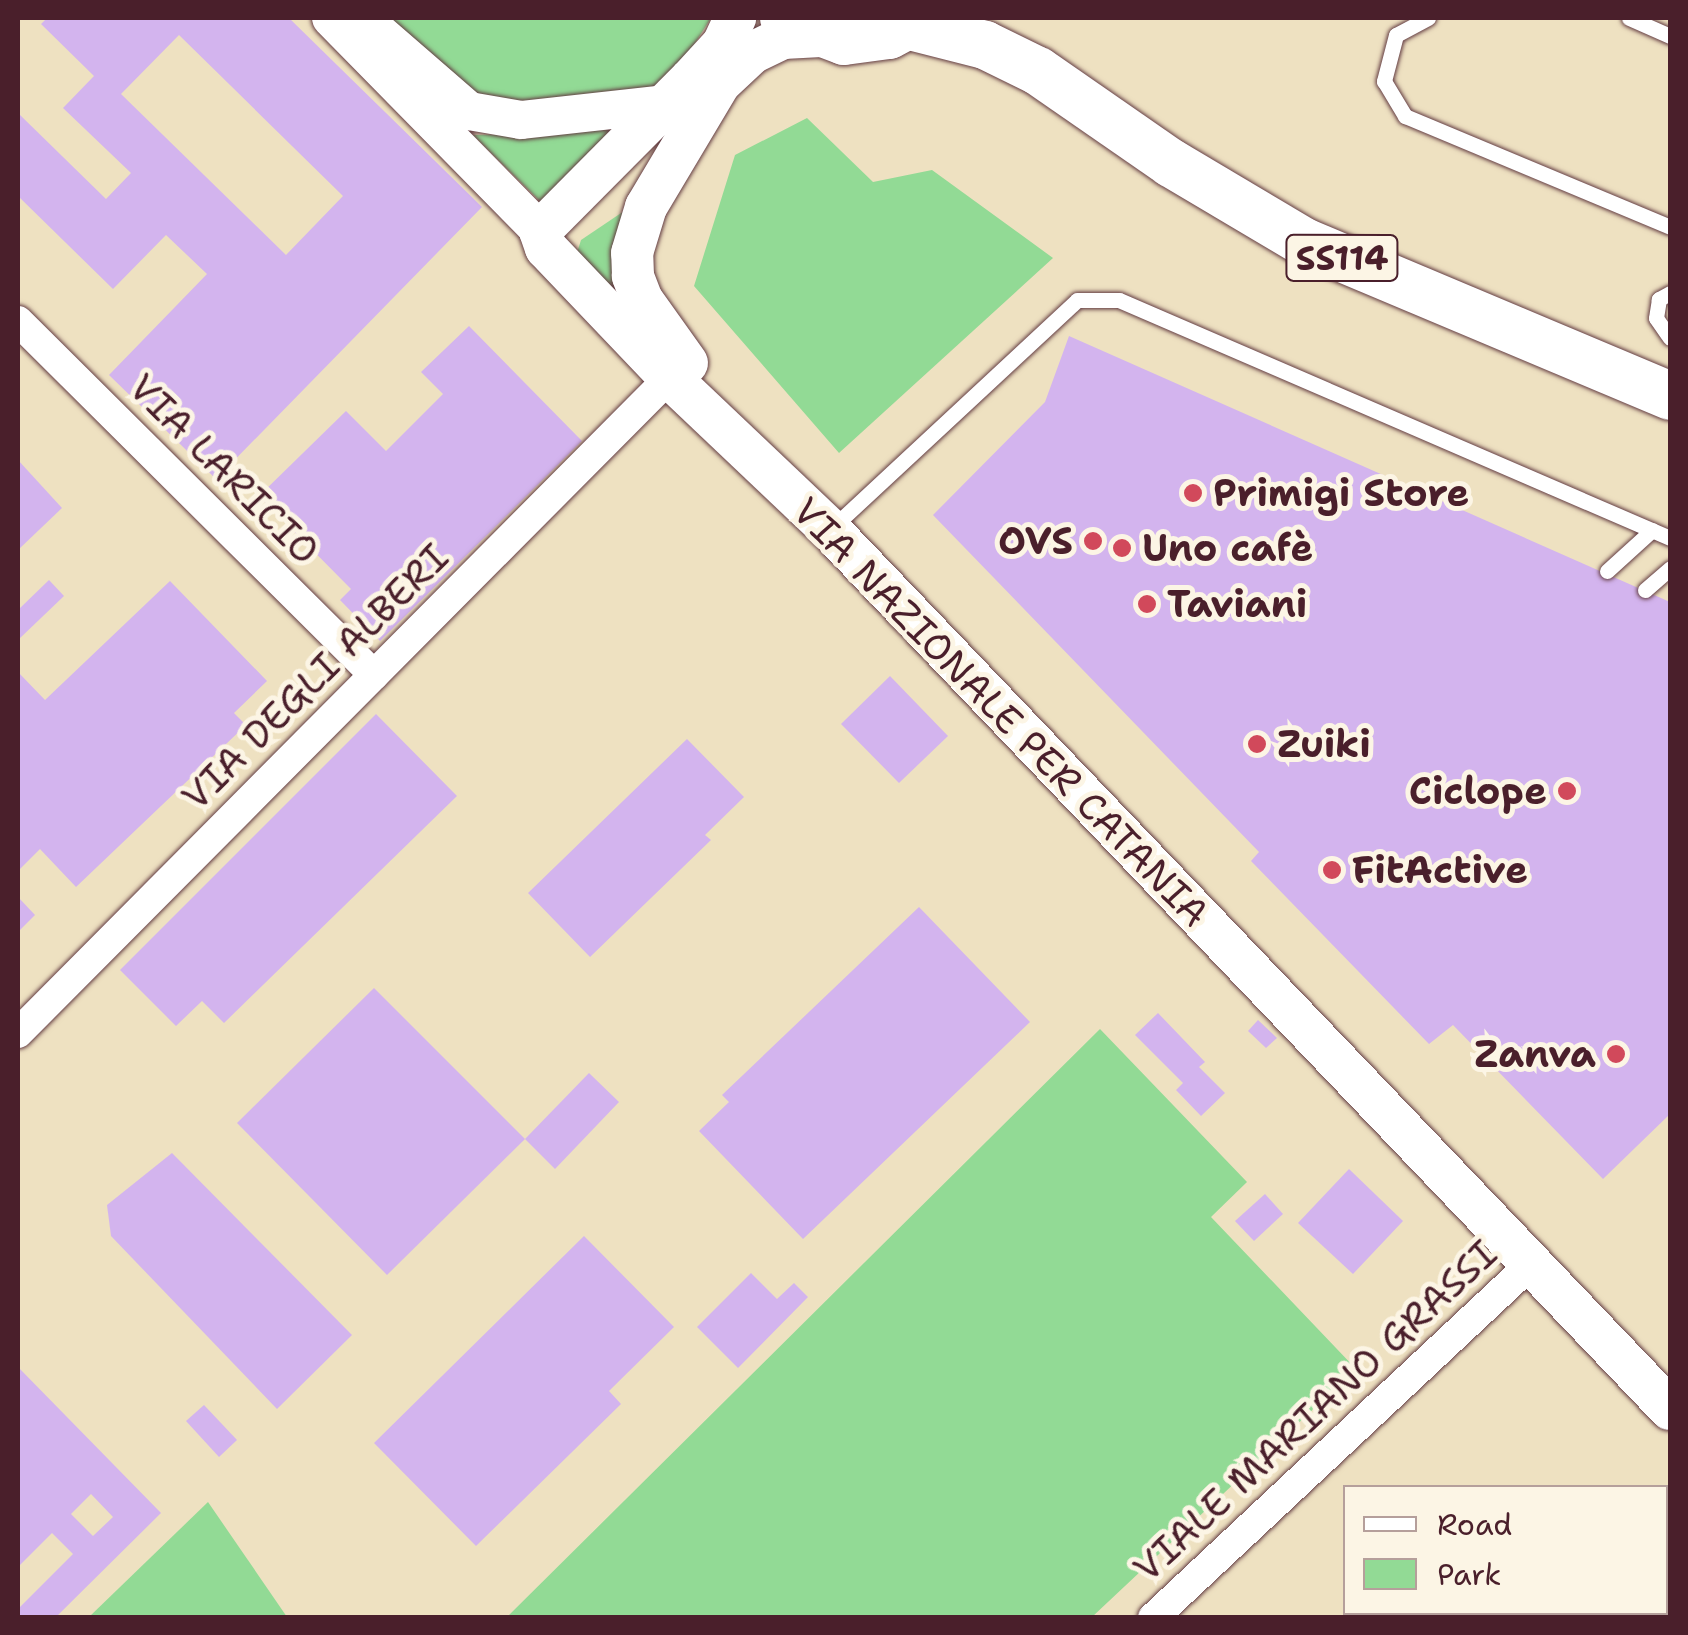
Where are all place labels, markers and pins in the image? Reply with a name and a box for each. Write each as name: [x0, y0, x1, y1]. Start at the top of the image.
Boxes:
place label: Primigi Store: [1213, 470, 1469, 516]
marker: Primigi Store: [1182, 482, 1204, 504]
place label: OVS: [998, 518, 1073, 564]
place label: Uno cafè: [1142, 525, 1313, 571]
marker: OVS: [1082, 530, 1104, 552]
marker: Uno cafè: [1111, 537, 1133, 559]
place label: Taviani: [1167, 581, 1307, 627]
marker: Taviani: [1136, 593, 1158, 615]
place label: Zuiki: [1277, 721, 1371, 767]
marker: Zuiki: [1246, 733, 1268, 755]
place label: Ciclope: [1409, 768, 1547, 814]
marker: Ciclope: [1556, 780, 1578, 802]
place label: FitActive: [1352, 847, 1528, 893]
marker: FitActive: [1321, 859, 1343, 881]
place label: Zanva: [1474, 1031, 1596, 1077]
marker: Zanva: [1605, 1043, 1627, 1065]

